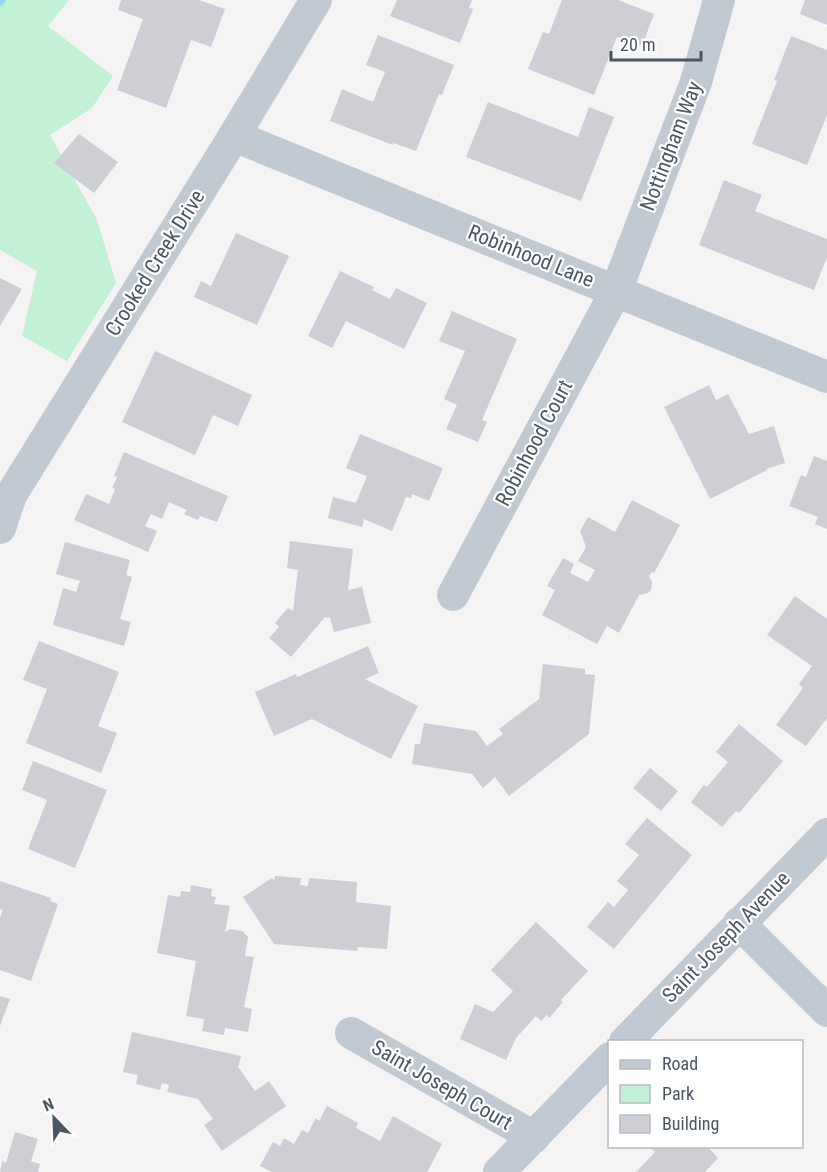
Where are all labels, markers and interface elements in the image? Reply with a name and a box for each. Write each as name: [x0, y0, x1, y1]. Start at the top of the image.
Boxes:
scale bar: [611, 24, 701, 62]
text: 20 m: [620, 34, 655, 55]
street label: Nottingham Way: [635, 78, 707, 214]
street label: Crooked Creek Drive: [100, 185, 210, 340]
street label: Robinhood Lane: [465, 220, 598, 292]
street label: Robinhood Court: [491, 376, 577, 510]
street label: Saint Joseph Avenue: [657, 866, 795, 1008]
street label: Saint Joseph Court: [368, 1035, 516, 1135]
legend: [608, 1040, 803, 1148]
text: Road: [662, 1053, 698, 1074]
text: Park: [662, 1083, 694, 1104]
north arrow: [24, 1088, 84, 1148]
text: N: [40, 1094, 57, 1115]
text: Building: [662, 1113, 719, 1134]

